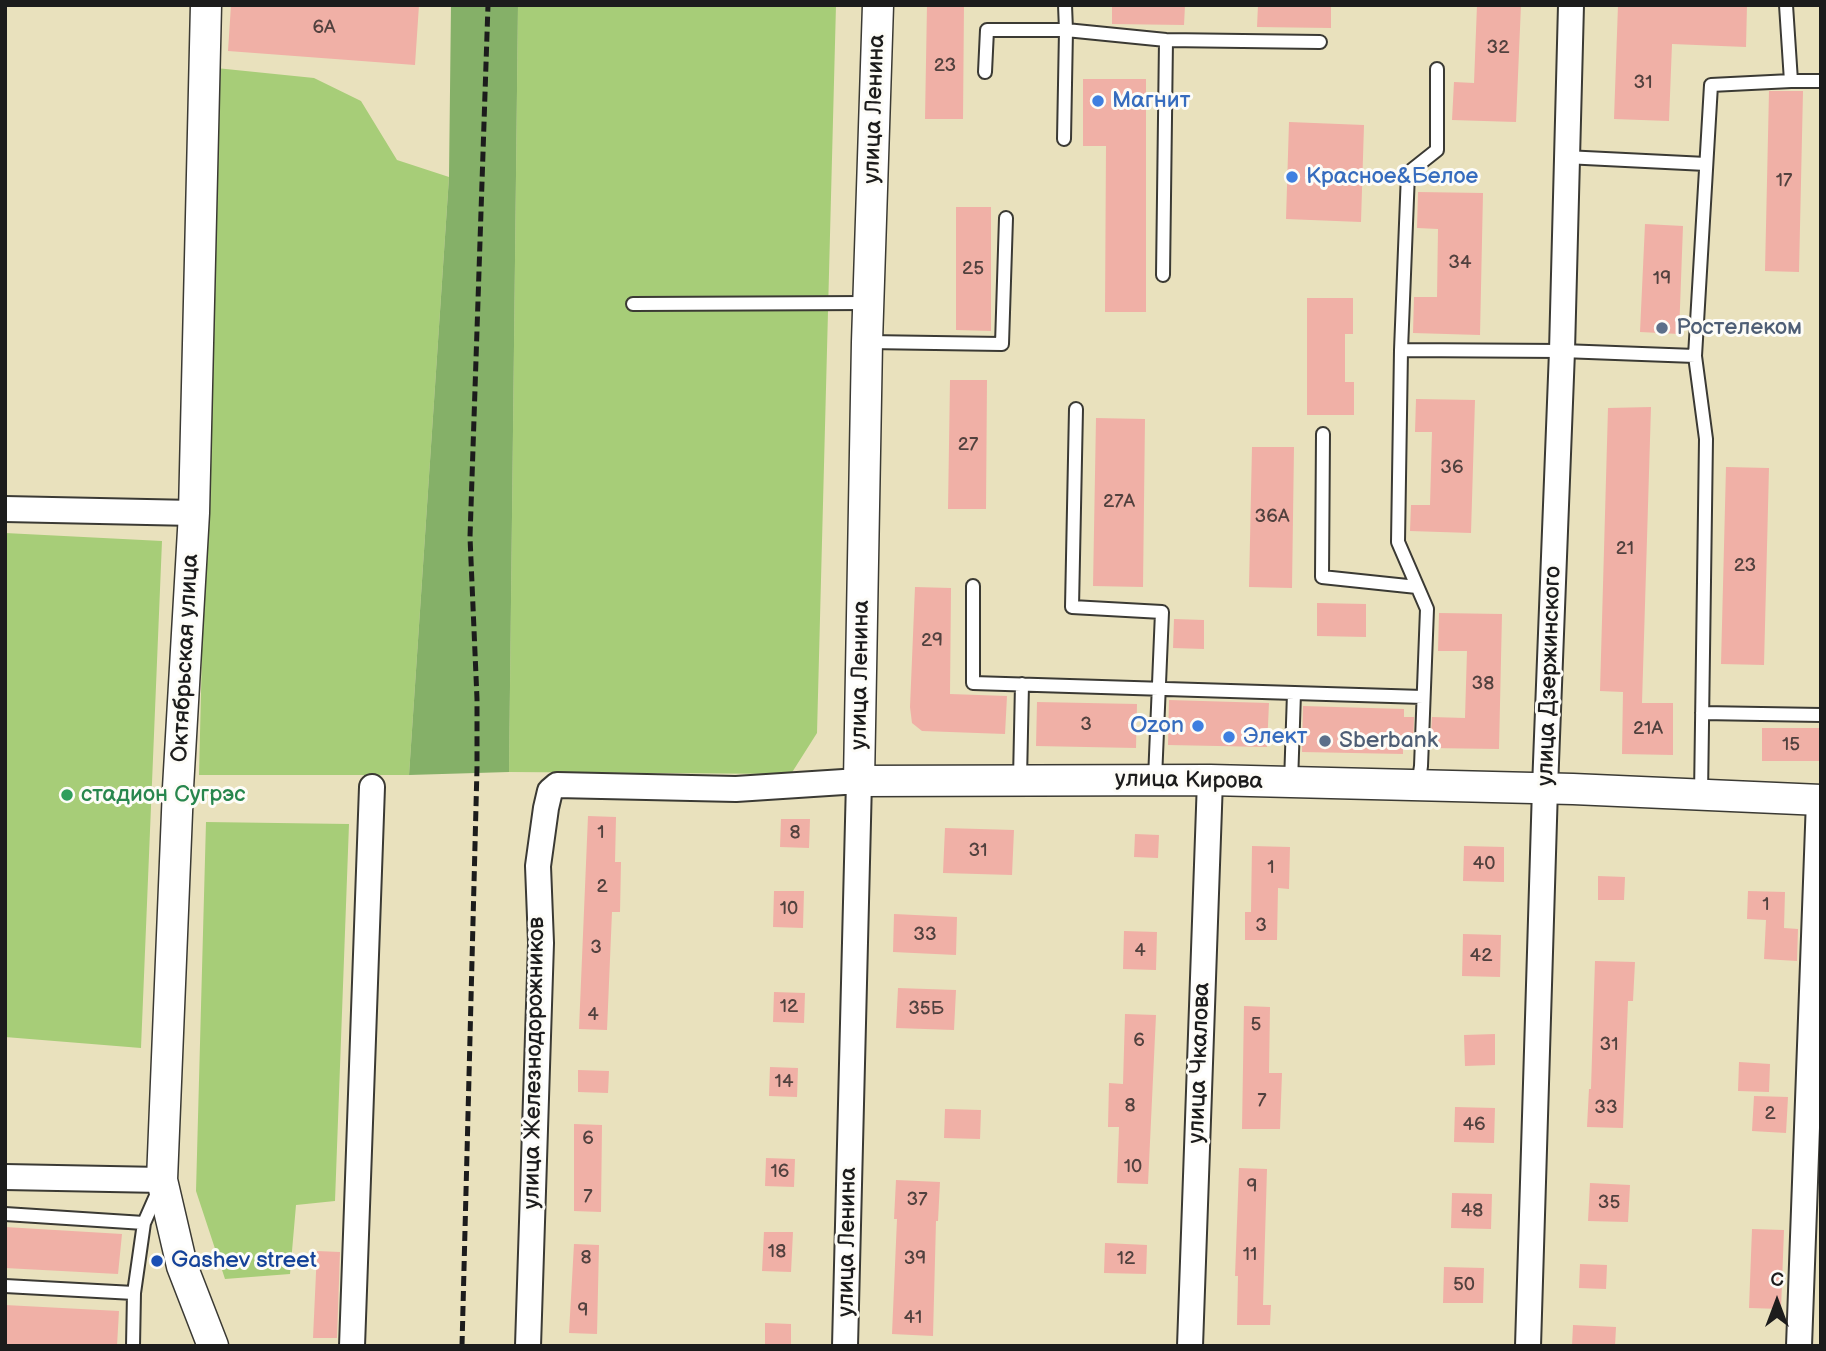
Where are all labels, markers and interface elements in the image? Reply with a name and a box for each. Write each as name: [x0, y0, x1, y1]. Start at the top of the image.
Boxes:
house number: 6А: [312, 17, 336, 39]
street label: улица Ленина: [859, 34, 891, 184]
house number: 32: [1487, 37, 1509, 59]
house number: 23: [934, 55, 956, 77]
house number: 31: [1633, 72, 1653, 94]
place label: Магнит: [1112, 87, 1190, 115]
marker: Магнит: [1090, 93, 1106, 109]
place label: Красное&Белое: [1306, 163, 1478, 191]
marker: Красное&Белое: [1284, 169, 1300, 185]
house number: 17: [1776, 170, 1792, 192]
house number: 34: [1448, 252, 1472, 274]
house number: 25: [962, 258, 984, 280]
house number: 19: [1653, 268, 1671, 290]
place label: Ростелеком: [1676, 314, 1802, 342]
marker: Ростелеком: [1654, 320, 1670, 336]
house number: 27: [958, 434, 978, 456]
house number: 36: [1440, 457, 1464, 479]
house number: 27А: [1103, 491, 1135, 513]
house number: 36А: [1255, 506, 1289, 528]
house number: 21: [1616, 538, 1634, 560]
street label: Октябрьская улица: [167, 553, 205, 763]
house number: 23: [1734, 555, 1756, 577]
street label: улица Дзержинского: [1532, 566, 1568, 786]
street label: улица Ленина: [846, 600, 876, 750]
house number: 29: [921, 630, 943, 652]
house number: 38: [1472, 673, 1494, 695]
place label: Ozon: [1130, 712, 1184, 740]
house number: 3: [1080, 714, 1092, 736]
marker: Ozon: [1190, 718, 1206, 734]
house number: 21А: [1633, 718, 1663, 740]
place label: Элект: [1243, 723, 1307, 751]
place label: Sberbank: [1339, 727, 1438, 755]
marker: Элект: [1221, 729, 1237, 745]
marker: Sberbank: [1317, 733, 1333, 749]
house number: 15: [1782, 734, 1800, 756]
street label: улица Кирова: [1115, 766, 1263, 796]
place label: стадион Сугрэс: [81, 781, 245, 809]
marker: стадион Сугрэс: [59, 787, 75, 803]
house number: 1: [597, 822, 605, 844]
house number: 8: [789, 822, 801, 844]
house number: 31: [968, 840, 988, 862]
house number: 40: [1473, 853, 1495, 875]
house number: 1: [1267, 857, 1275, 879]
house number: 2: [596, 876, 608, 898]
house number: 1: [1762, 894, 1770, 916]
house number: 10: [780, 898, 798, 920]
house number: 3: [1255, 915, 1267, 937]
street label: улица Железнодорожников: [519, 917, 551, 1209]
house number: 33: [913, 924, 937, 946]
house number: 3: [590, 937, 602, 959]
house number: 4: [1134, 940, 1146, 962]
house number: 42: [1470, 945, 1492, 967]
street label: улица Чкалова: [1183, 982, 1217, 1144]
house number: 12: [780, 996, 798, 1018]
house number: 35Б: [908, 998, 944, 1020]
house number: 4: [587, 1004, 599, 1026]
house number: 5: [1251, 1014, 1261, 1036]
house number: 6: [1133, 1030, 1145, 1052]
house number: 31: [1599, 1034, 1619, 1056]
house number: 14: [775, 1071, 793, 1093]
house number: 7: [1257, 1090, 1267, 1112]
house number: 8: [1124, 1095, 1136, 1117]
house number: 33: [1594, 1097, 1618, 1119]
house number: 2: [1764, 1103, 1776, 1125]
house number: 46: [1462, 1114, 1486, 1136]
house number: 6: [582, 1128, 594, 1150]
house number: 10: [1124, 1156, 1142, 1178]
house number: 16: [771, 1161, 789, 1183]
street label: улица Ленина: [833, 1167, 863, 1317]
house number: 9: [1247, 1176, 1257, 1198]
house number: 7: [583, 1186, 593, 1208]
house number: 37: [906, 1189, 928, 1211]
house number: 35: [1598, 1192, 1620, 1214]
house number: 48: [1461, 1200, 1483, 1222]
house number: 18: [768, 1241, 786, 1263]
house number: 11: [1243, 1244, 1257, 1266]
place label: Gashev street: [171, 1247, 317, 1275]
house number: 8: [580, 1247, 592, 1269]
house number: 39: [904, 1248, 926, 1270]
house number: 12: [1117, 1248, 1135, 1270]
marker: Gashev street: [149, 1253, 165, 1269]
north arrow: [1742, 1267, 1812, 1337]
text: С: [1770, 1269, 1784, 1292]
house number: 50: [1453, 1274, 1475, 1296]
house number: 9: [578, 1300, 588, 1322]
house number: 41: [904, 1307, 922, 1329]

